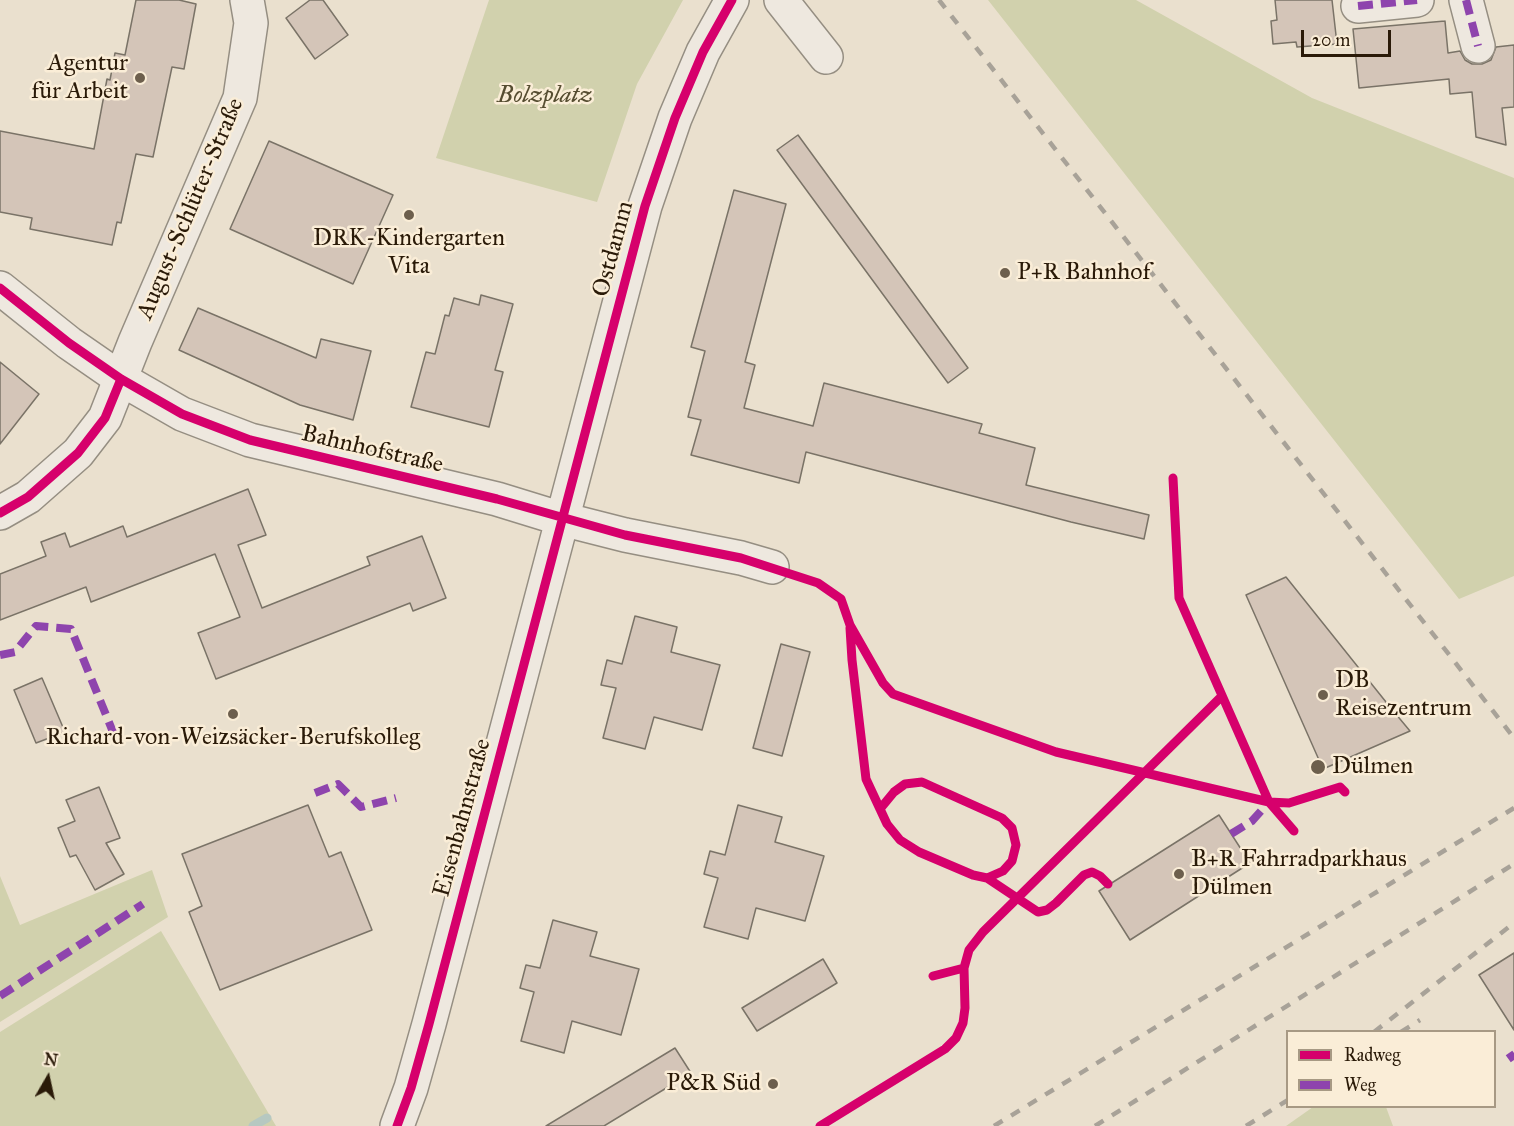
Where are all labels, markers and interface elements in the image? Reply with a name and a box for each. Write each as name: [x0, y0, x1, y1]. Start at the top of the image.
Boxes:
scale bar: [1304, 18, 1394, 56]
text: 20 m: [1312, 29, 1350, 51]
place label: Agentur für Arbeit: [31, 50, 128, 106]
marker: Agentur für Arbeit: [133, 71, 147, 85]
park label: Bolzplatz: [497, 82, 593, 110]
street label: August-Schlüter-Straße: [131, 94, 251, 324]
street label: Ostdamm: [587, 198, 641, 300]
marker: DRK-Kindergarten Vita: [402, 208, 416, 222]
place label: DRK-Kindergarten Vita: [313, 225, 505, 281]
place label: P+R Bahnhof: [1017, 259, 1151, 287]
marker: P+R Bahnhof: [998, 266, 1012, 280]
street label: Bahnhofstraße: [298, 420, 446, 480]
place label: DB Reisezentrum: [1335, 667, 1472, 723]
marker: DB Reisezentrum: [1316, 688, 1330, 702]
marker: Richard-von-Weizsäcker-Berufskolleg: [226, 707, 240, 721]
place label: Richard-von-Weizsäcker-Berufskolleg: [46, 724, 420, 752]
street label: Eisenbahnstraße: [428, 736, 498, 900]
place label: Dülmen: [1332, 753, 1413, 781]
marker: Dülmen: [1309, 758, 1327, 776]
place label: B+R Fahrradparkhaus Dülmen: [1191, 846, 1407, 902]
marker: B+R Fahrradparkhaus Dülmen: [1172, 867, 1186, 881]
legend: [1286, 1030, 1496, 1108]
text: Radweg: [1344, 1044, 1401, 1066]
north arrow: [18, 1048, 78, 1108]
text: N: [43, 1049, 59, 1070]
place label: P&R Süd: [666, 1070, 761, 1098]
text: Weg: [1344, 1074, 1376, 1096]
marker: P&R Süd: [766, 1077, 780, 1091]

